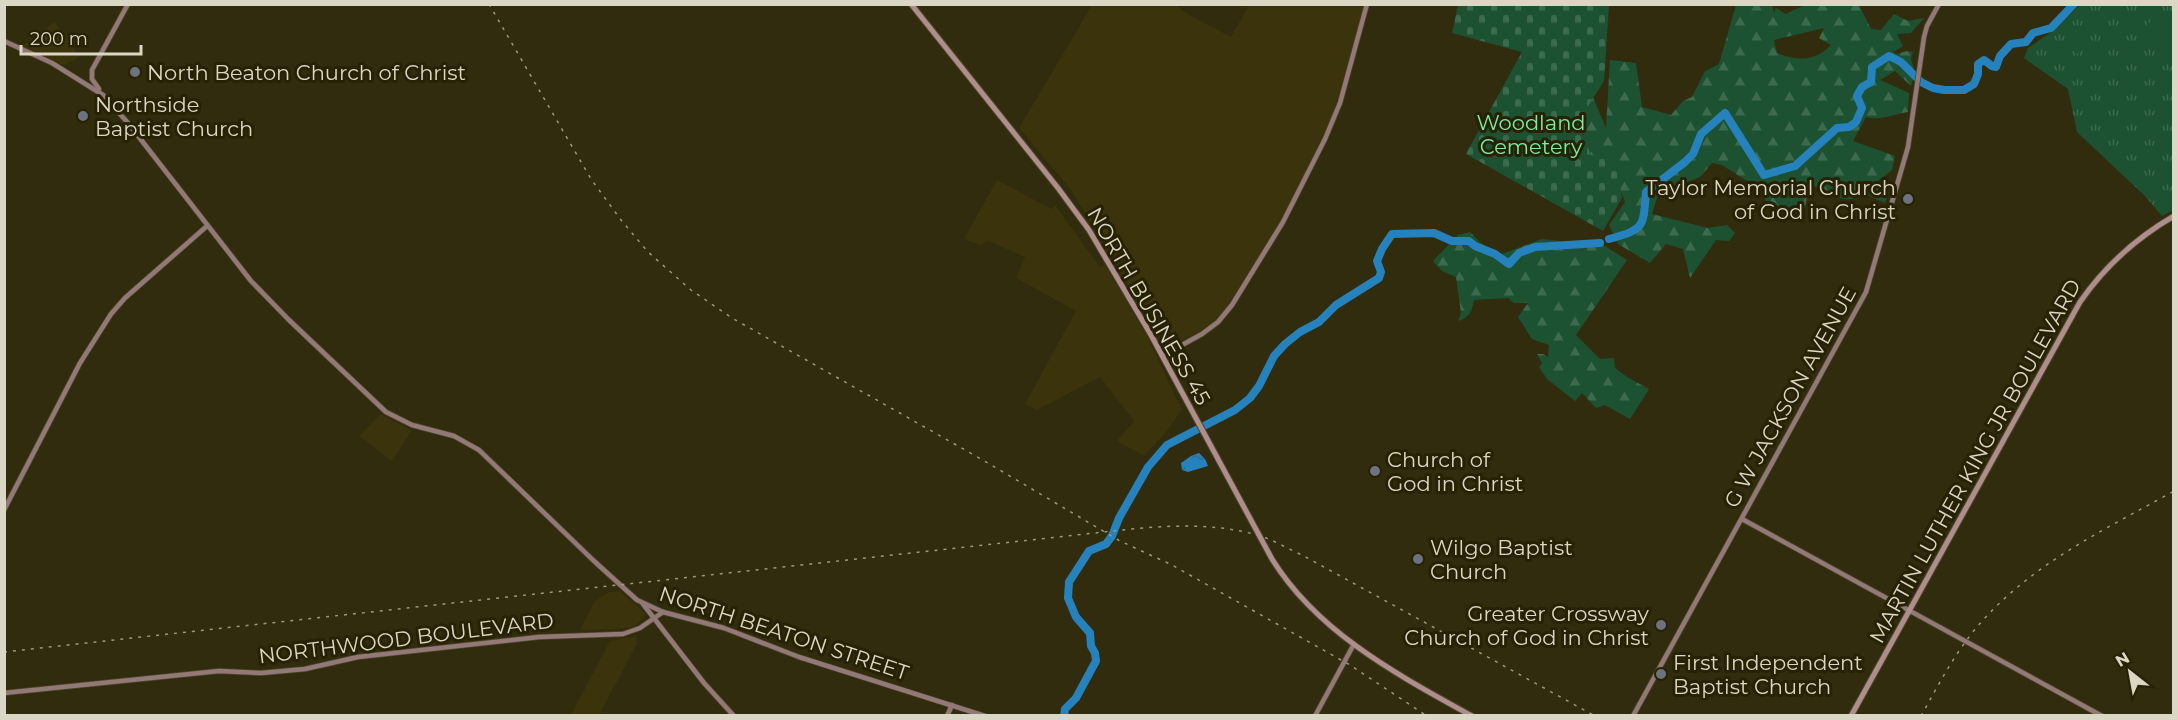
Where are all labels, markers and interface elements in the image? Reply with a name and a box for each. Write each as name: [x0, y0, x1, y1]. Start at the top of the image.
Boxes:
scale bar: [21, 18, 141, 56]
text: 200 m: [30, 28, 88, 50]
place label: North Beaton Church of Christ: [147, 60, 466, 85]
marker: North Beaton Church of Christ: [128, 65, 142, 79]
place label: Northside Baptist Church: [95, 92, 253, 141]
marker: Northside Baptist Church: [76, 109, 90, 123]
park label: Woodland Cemetery: [1476, 110, 1586, 159]
place label: Taylor Memorial Church of God in Christ: [1646, 175, 1896, 224]
marker: Taylor Memorial Church of God in Christ: [1901, 192, 1915, 206]
street label: NORTH BUSINESS 45: [1082, 203, 1216, 409]
street label: MARTIN LUTHER KING JR BOULEVARD: [1864, 275, 2086, 647]
street label: G W JACKSON AVENUE: [1719, 282, 1861, 512]
place label: Church of God in Christ: [1387, 447, 1523, 496]
marker: Church of God in Christ: [1368, 464, 1382, 478]
place label: Wilgo Baptist Church: [1430, 535, 1573, 584]
marker: Wilgo Baptist Church: [1411, 552, 1425, 566]
street label: NORTH BEATON STREET: [656, 581, 912, 685]
place label: Greater Crossway Church of God in Christ: [1404, 601, 1650, 650]
street label: NORTHWOOD BOULEVARD: [257, 607, 555, 669]
marker: Greater Crossway Church of God in Christ: [1654, 618, 1668, 632]
north arrow: [2100, 642, 2160, 702]
text: N: [2112, 648, 2133, 671]
place label: First Independent Baptist Church: [1673, 650, 1863, 699]
marker: First Independent Baptist Church: [1654, 667, 1668, 681]

